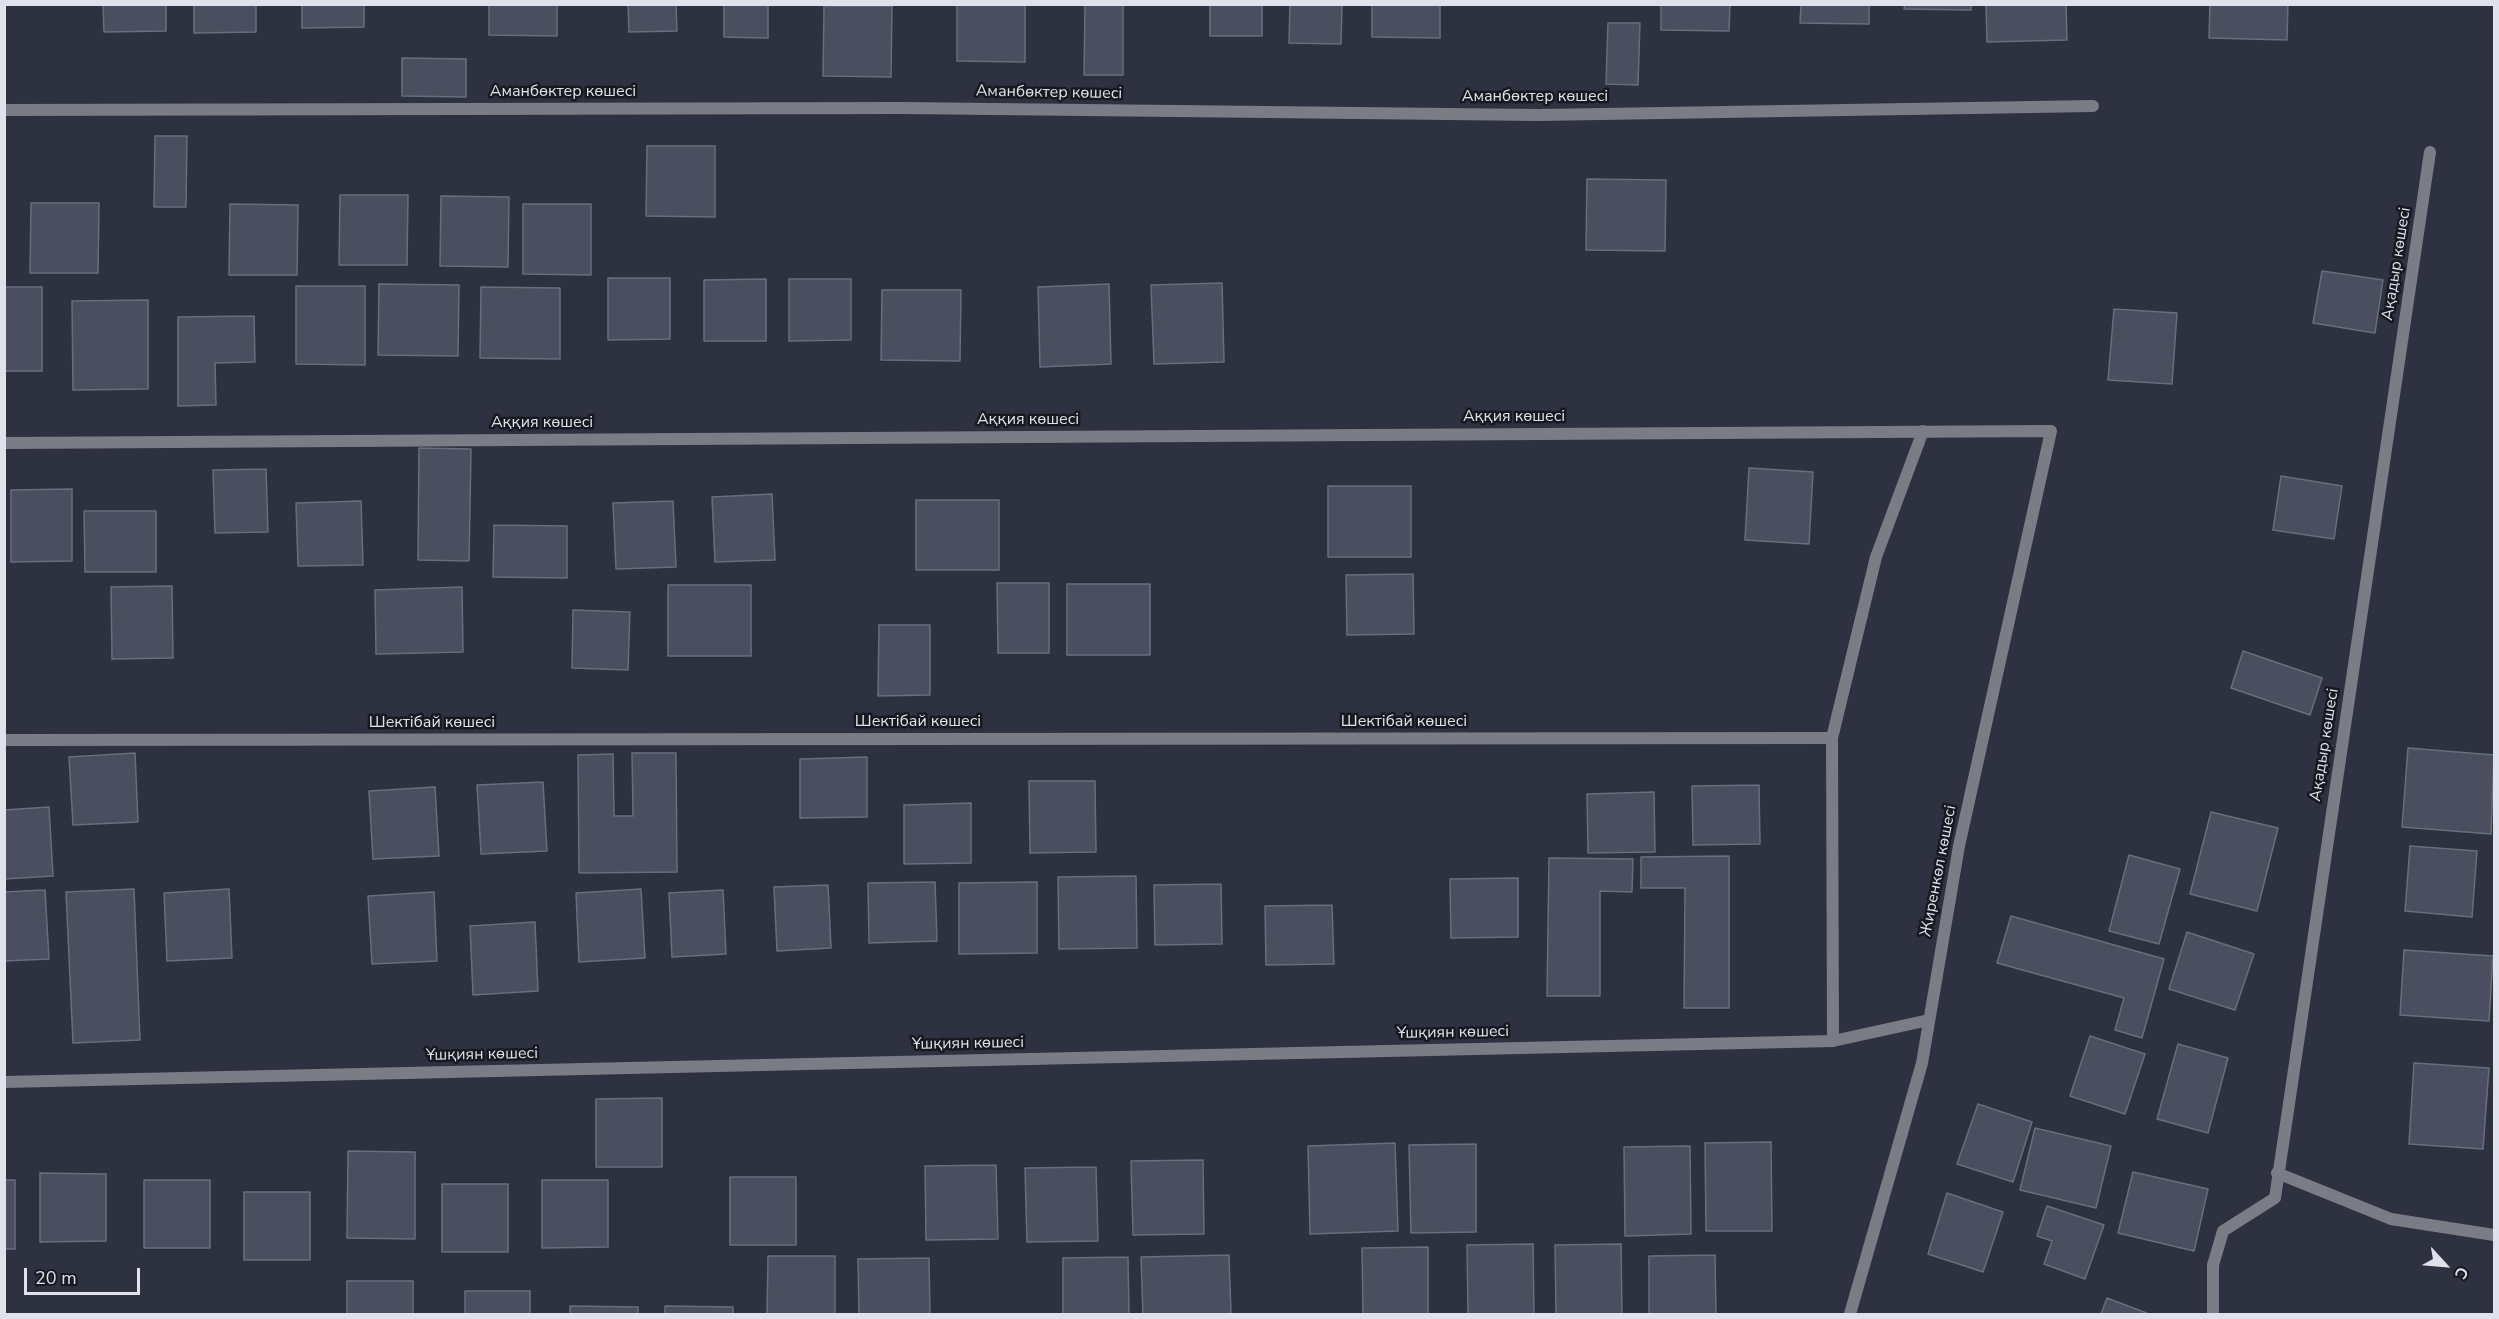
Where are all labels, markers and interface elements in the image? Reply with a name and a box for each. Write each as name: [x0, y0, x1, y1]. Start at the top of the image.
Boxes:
street label: Аманбөктер көшесі: [490, 82, 636, 102]
street label: Аманбөктер көшесі: [976, 82, 1122, 104]
street label: Аманбөктер көшесі: [1462, 87, 1608, 107]
street label: Ақадыр көшесі: [2379, 206, 2415, 322]
street label: Аққия көшесі: [1463, 407, 1565, 427]
street label: Аққия көшесі: [977, 410, 1079, 430]
street label: Аққия көшесі: [491, 413, 593, 433]
street label: Ақадыр көшесі: [2307, 687, 2343, 803]
street label: Шектібай көшесі: [855, 712, 981, 732]
street label: Шектібай көшесі: [1341, 712, 1467, 732]
street label: Шектібай көшесі: [369, 713, 495, 733]
street label: Жиренкөл көшесі: [1917, 804, 1961, 938]
street label: Ұшқиян көшесі: [1397, 1022, 1509, 1044]
street label: Ұшқиян көшесі: [912, 1033, 1024, 1055]
street label: Ұшқиян көшесі: [426, 1044, 538, 1066]
north arrow: [2415, 1235, 2475, 1295]
scale bar: [27, 1256, 142, 1294]
text: С: [2449, 1263, 2473, 1283]
text: 20 m: [35, 1266, 77, 1290]

